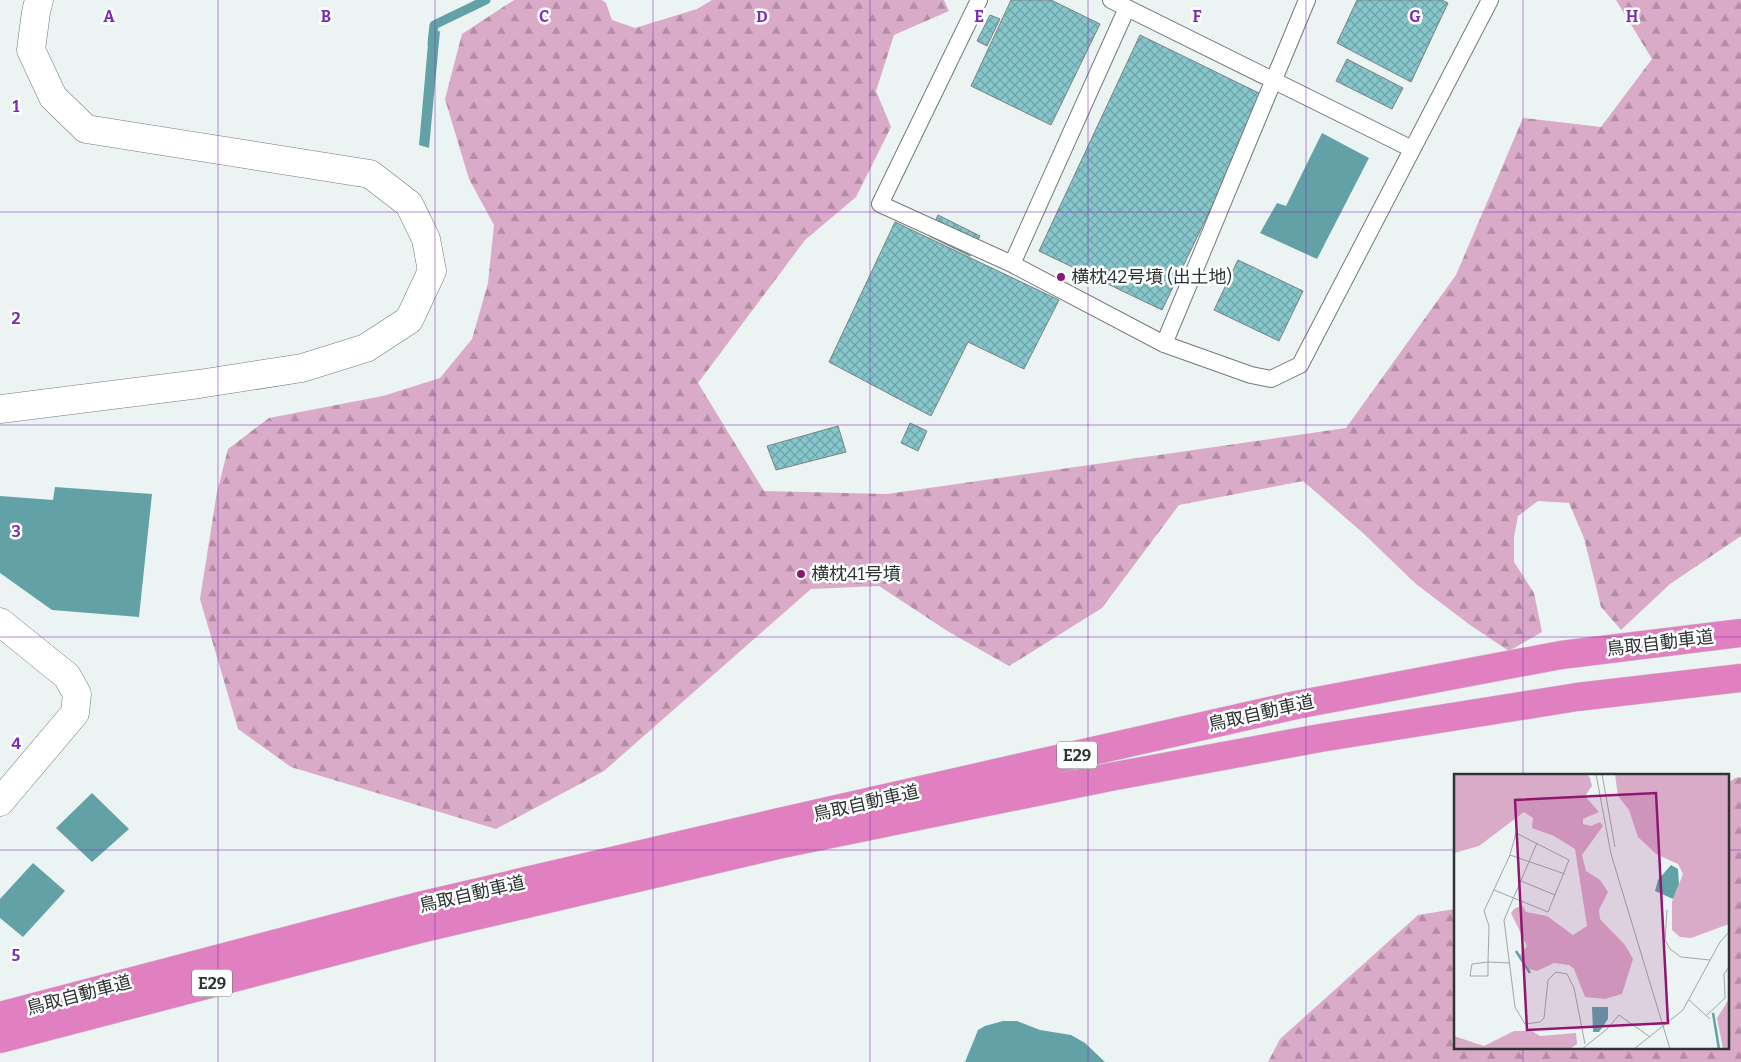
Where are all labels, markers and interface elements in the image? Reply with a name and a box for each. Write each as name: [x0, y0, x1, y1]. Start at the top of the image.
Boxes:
text: A: [103, 7, 115, 26]
text: B: [321, 7, 331, 26]
text: C: [539, 7, 549, 26]
text: D: [756, 7, 768, 26]
text: E: [974, 7, 984, 26]
text: F: [1193, 7, 1202, 26]
text: G: [1409, 7, 1421, 26]
text: H: [1626, 7, 1639, 26]
text: 1: [13, 97, 20, 116]
place label: 横枕42号墳 (出土地): [1071, 266, 1232, 288]
marker: 横枕42号墳 (出土地): [1055, 271, 1067, 283]
text: 2: [11, 309, 21, 328]
text: 3: [11, 522, 21, 541]
place label: 横枕41号墳: [811, 563, 901, 585]
marker: 横枕41号墳: [795, 568, 807, 580]
street label: 鳥取自動車道: [1605, 626, 1715, 660]
street label: 鳥取自動車道: [1206, 690, 1316, 736]
text: 4: [11, 734, 21, 753]
road number: E29: [1057, 742, 1097, 768]
inset map: [1454, 774, 1728, 1050]
street label: 鳥取自動車道: [811, 780, 921, 826]
street label: 鳥取自動車道: [417, 871, 527, 917]
text: 5: [12, 946, 21, 965]
street label: 鳥取自動車道: [24, 970, 134, 1020]
road number: E29: [192, 970, 232, 996]

